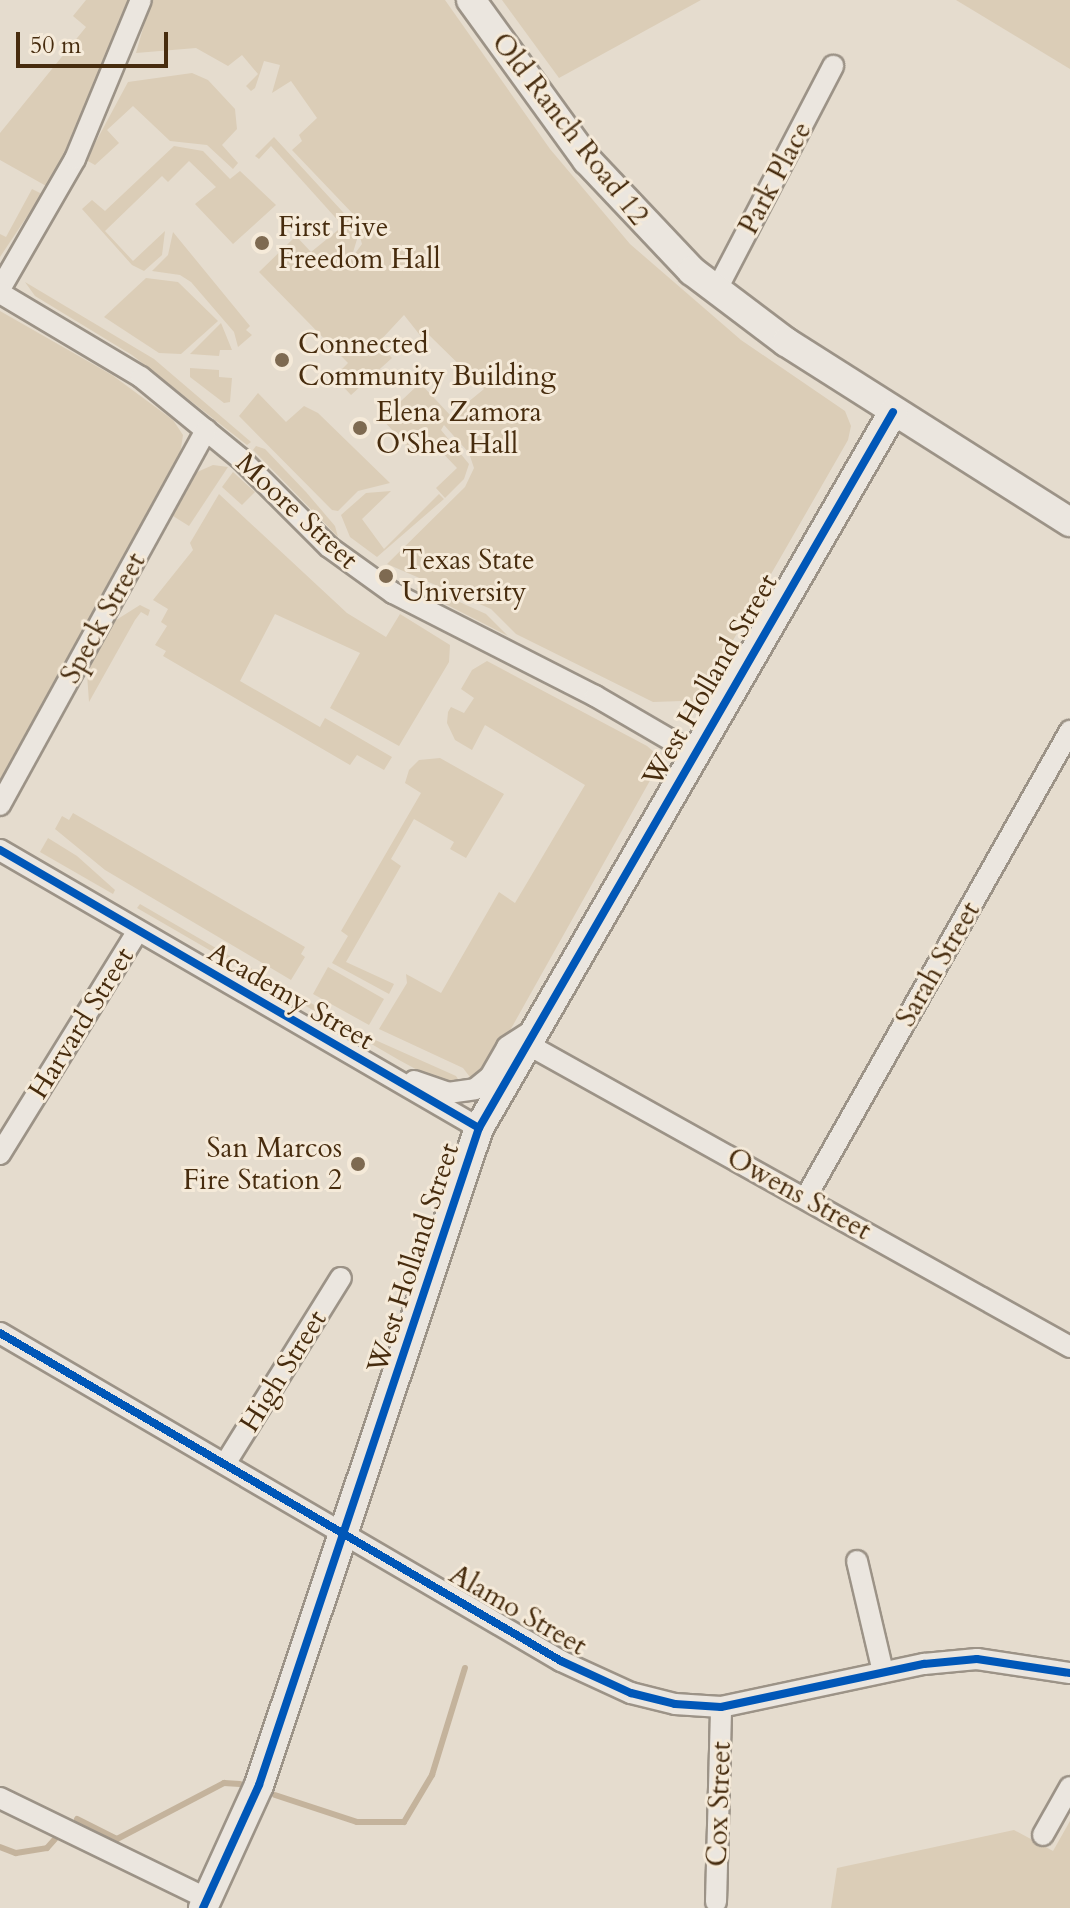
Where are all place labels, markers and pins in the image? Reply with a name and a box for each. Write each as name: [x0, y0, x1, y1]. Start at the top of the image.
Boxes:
place label: First Five Freedom Hall: [278, 210, 441, 276]
marker: First Five Freedom Hall: [253, 234, 271, 252]
place label: Connected Community Building: [298, 327, 556, 393]
marker: Connected Community Building: [273, 351, 291, 369]
place label: Elena Zamora O'Shea Hall: [376, 395, 542, 461]
marker: Elena Zamora O'Shea Hall: [351, 419, 369, 437]
place label: Texas State University: [402, 543, 535, 609]
marker: Texas State University: [377, 567, 395, 585]
place label: San Marcos Fire Station 2: [183, 1131, 342, 1197]
marker: San Marcos Fire Station 2: [349, 1155, 367, 1173]

